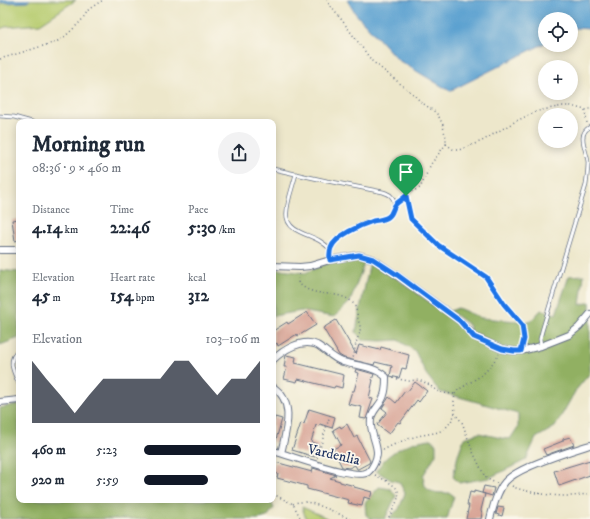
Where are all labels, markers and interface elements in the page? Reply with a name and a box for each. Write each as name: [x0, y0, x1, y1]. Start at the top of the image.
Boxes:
map controls: [538, 12, 578, 148]
button: locate: [538, 12, 578, 52]
button: +: [538, 60, 578, 100]
button: −: [538, 108, 578, 148]
text: Morning run: [32, 131, 145, 158]
button: share: [218, 132, 260, 174]
pin: [389, 155, 423, 196]
text: 08:36 · 9 × 460 m: [32, 160, 121, 176]
icon: arrive: [395, 161, 417, 183]
text: Distance: [32, 203, 70, 217]
text: Time: [110, 203, 134, 217]
text: Pace: [188, 203, 208, 217]
text: 4.14: [32, 217, 62, 239]
text: 22:46: [110, 217, 150, 239]
text: 5:30: [188, 217, 216, 239]
text: km: [62, 223, 78, 237]
text: /km: [216, 223, 235, 237]
text: Elevation: [32, 271, 75, 285]
text: Heart rate: [110, 271, 155, 285]
text: kcal: [188, 271, 206, 285]
text: 45: [32, 285, 50, 307]
text: 154: [110, 285, 133, 307]
text: 312: [188, 285, 209, 307]
text: m: [50, 291, 61, 305]
text: bpm: [133, 291, 155, 305]
text: Elevation: [32, 331, 82, 347]
text: 103–106 m: [206, 331, 260, 347]
street label: Vardenlia: [305, 440, 362, 470]
text: 460 m: [32, 442, 66, 458]
text: 5:23: [96, 442, 117, 458]
text: 920 m: [32, 472, 64, 488]
text: 5:59: [96, 472, 119, 488]

